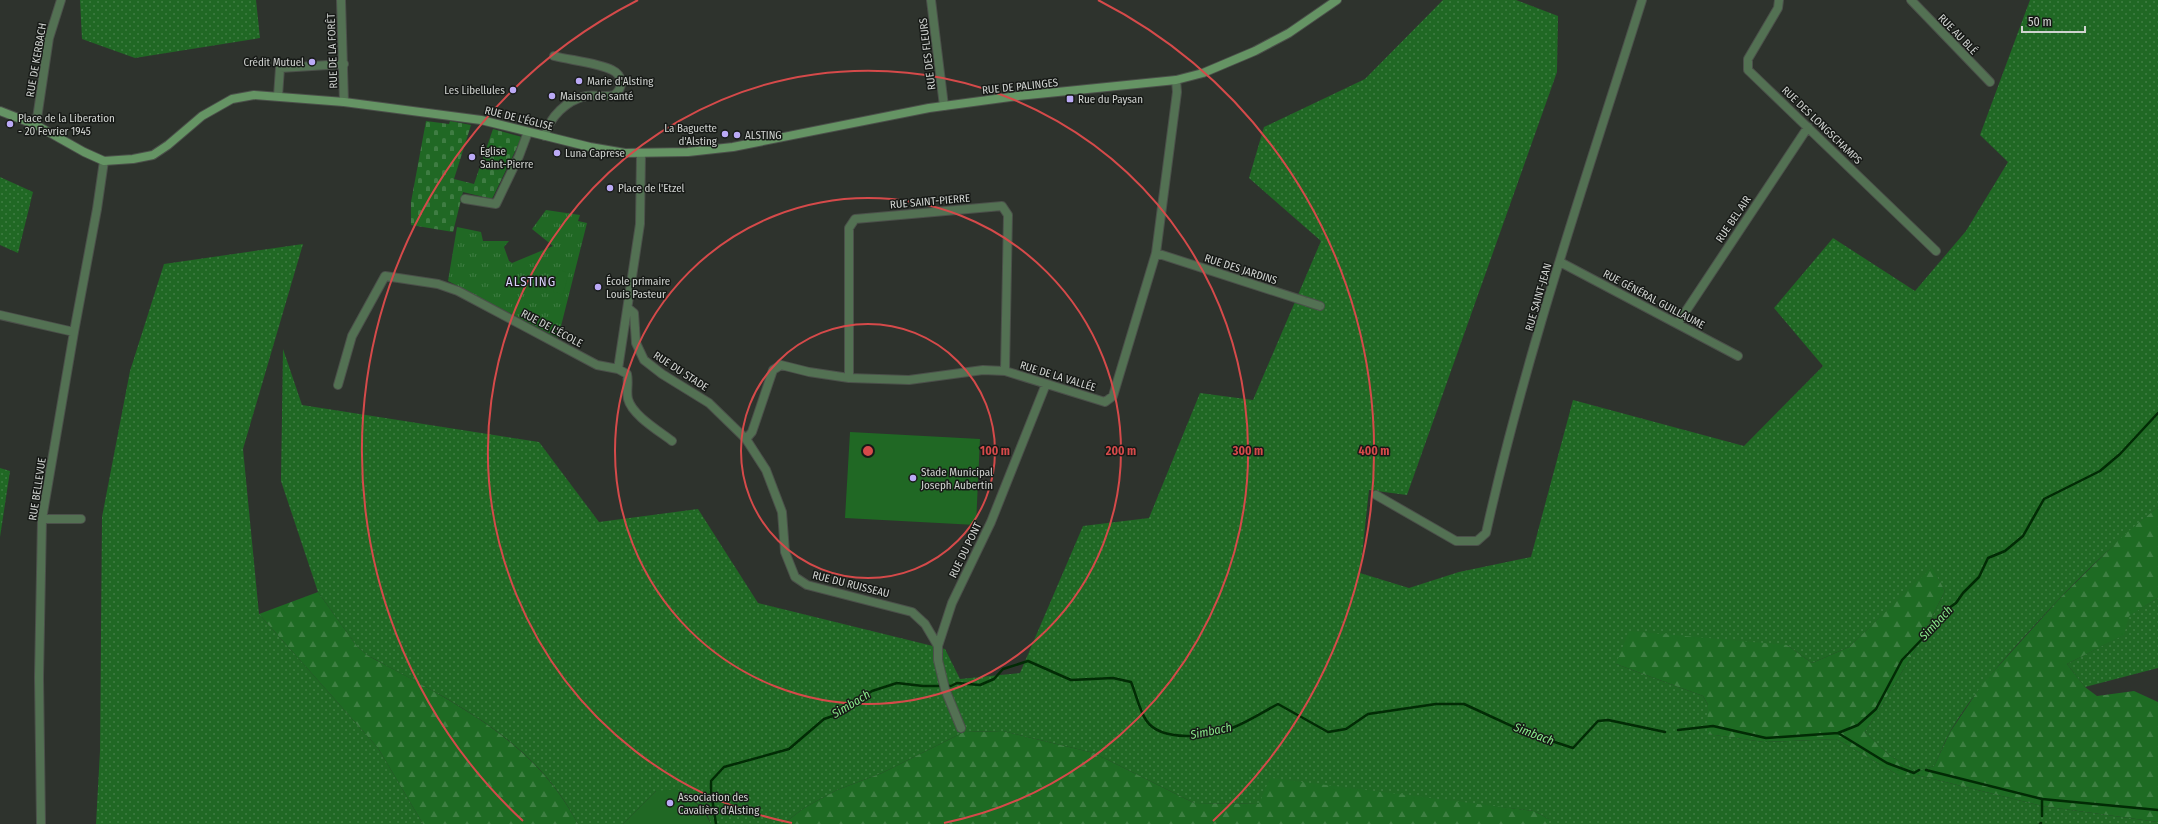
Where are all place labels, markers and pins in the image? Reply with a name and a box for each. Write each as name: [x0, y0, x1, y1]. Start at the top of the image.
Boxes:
place label: Crédit Mutuel: [244, 56, 304, 69]
marker: Crédit Mutuel: [307, 57, 317, 67]
place label: Marie d'Alsting: [587, 75, 654, 88]
marker: Marie d'Alsting: [574, 76, 584, 86]
place label: Les Libellules: [444, 84, 505, 97]
marker: Les Libellules: [508, 85, 518, 95]
place label: Maison de santé: [560, 90, 633, 103]
marker: Maison de santé: [547, 91, 557, 101]
place label: Rue du Paysan: [1078, 93, 1143, 106]
marker: Rue du Paysan: [1065, 94, 1075, 104]
place label: Place de la Liberation - 20 Fevrier 1945: [18, 112, 115, 138]
marker: Place de la Liberation - 20 Fevrier 1945: [5, 119, 15, 129]
place label: La Baguette d'Alsting: [664, 122, 718, 148]
marker: La Baguette d'Alsting: [720, 129, 730, 139]
place label: ALSTING: [745, 129, 782, 142]
marker: ALSTING: [732, 130, 742, 140]
place label: Église Saint-Pierre: [480, 144, 533, 171]
place label: Luna Caprese: [565, 147, 625, 160]
marker: Luna Caprese: [552, 148, 562, 158]
marker: Église Saint-Pierre: [467, 152, 477, 162]
place label: Place de l'Etzel: [618, 182, 685, 195]
marker: Place de l'Etzel: [605, 183, 615, 193]
place label: École primaire Louis Pasteur: [606, 274, 670, 301]
marker: École primaire Louis Pasteur: [593, 282, 603, 292]
centre of rings: [861, 444, 875, 458]
place label: Stade Municipal Joseph Aubertin: [921, 466, 993, 492]
marker: Stade Municipal Joseph Aubertin: [908, 473, 918, 483]
place label: Association des Cavalièrs d'Alsting: [678, 791, 760, 817]
marker: Association des Cavalièrs d'Alsting: [665, 798, 675, 808]

